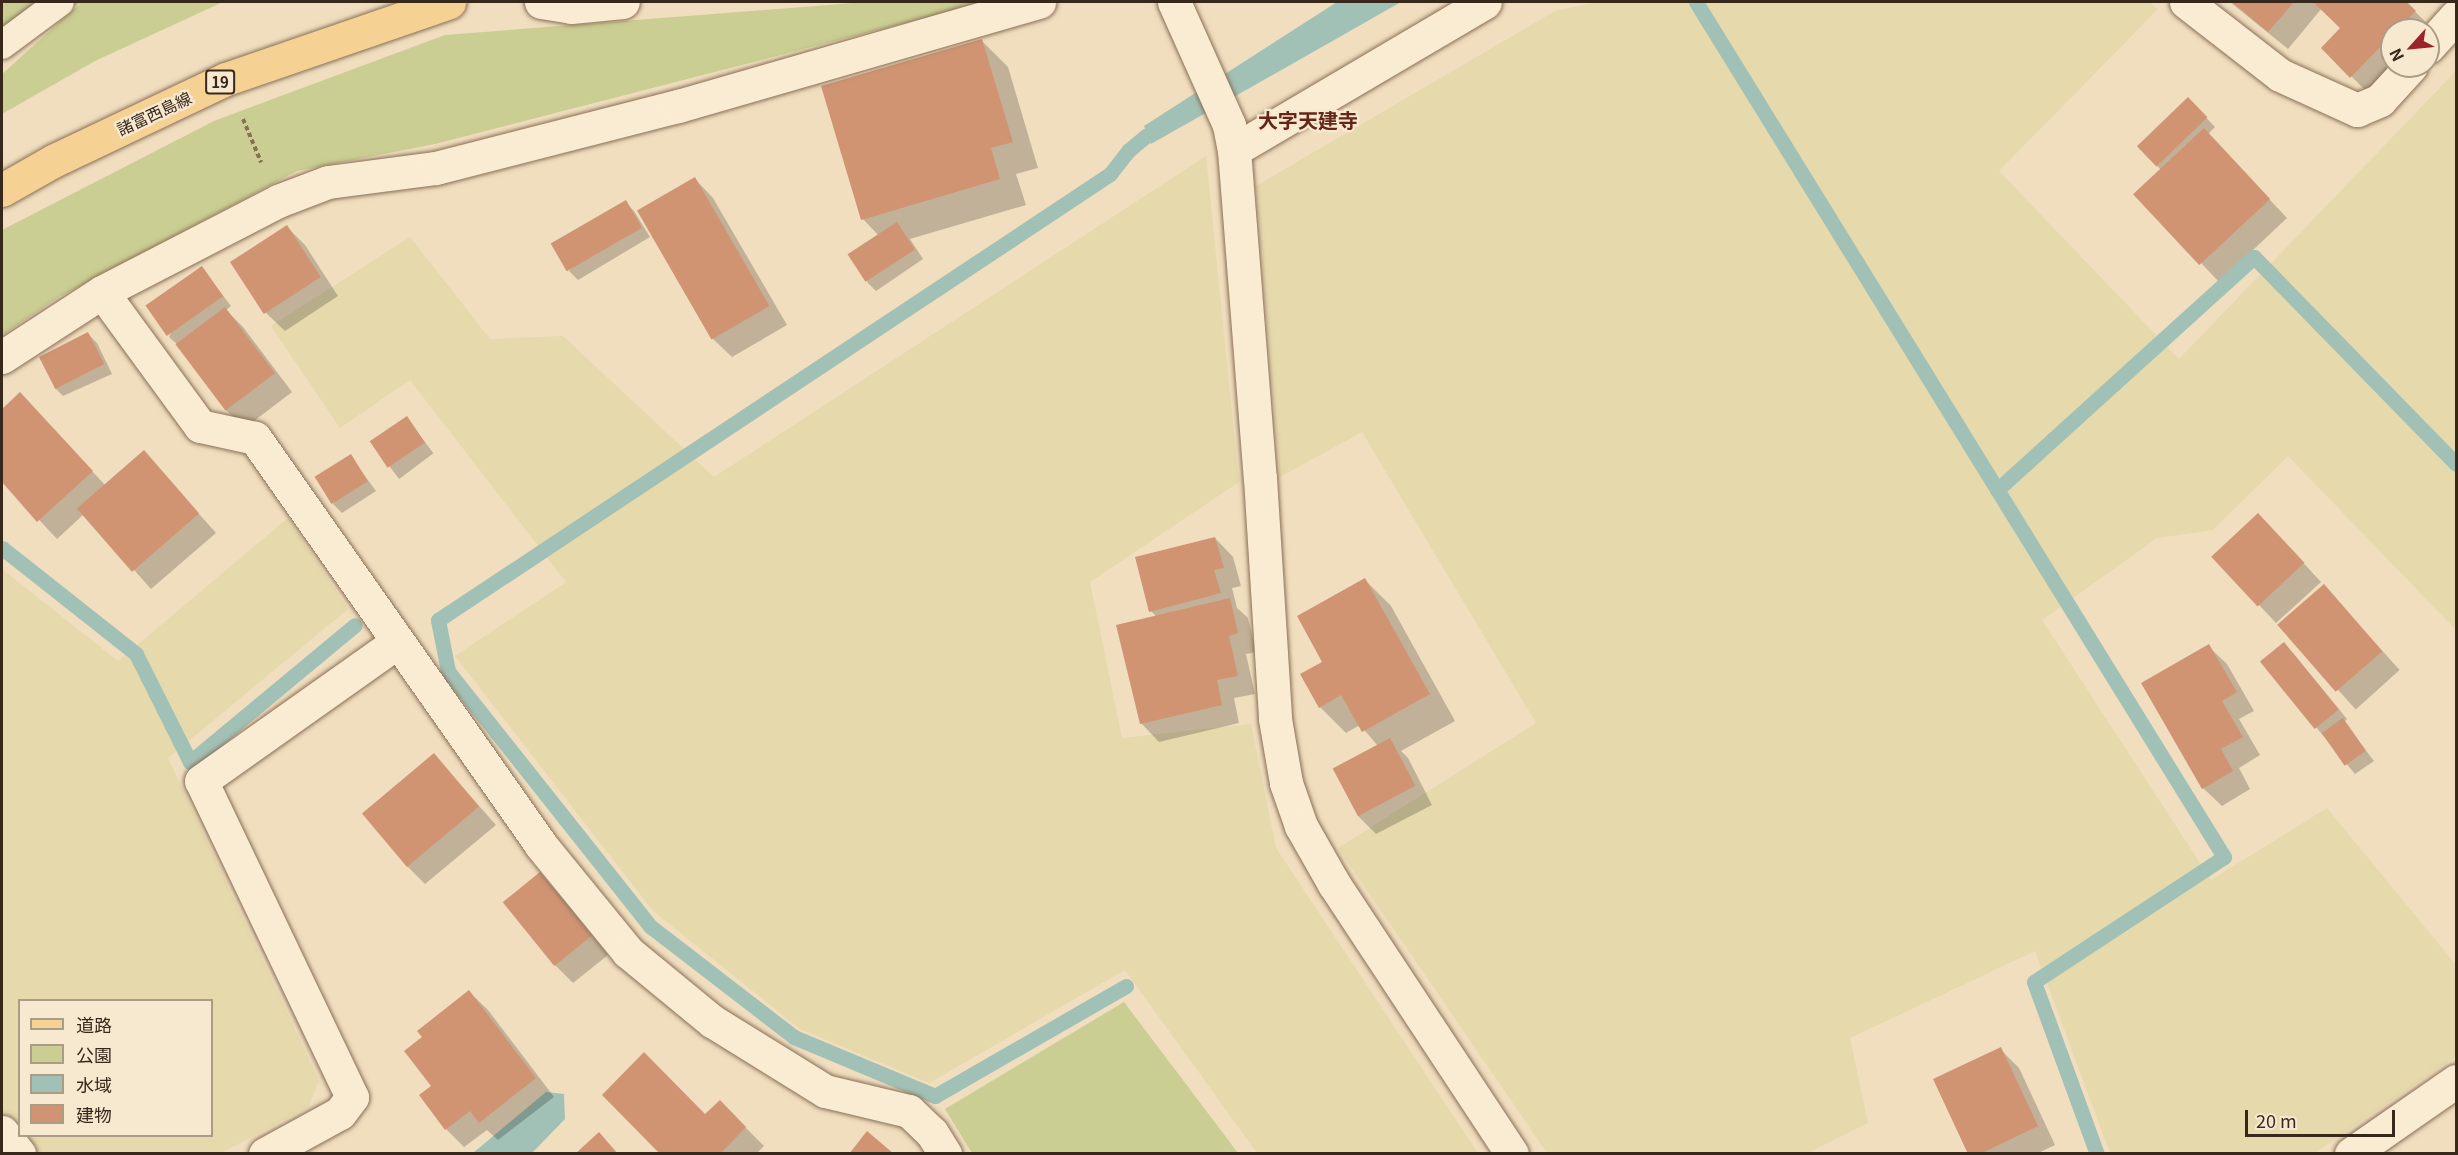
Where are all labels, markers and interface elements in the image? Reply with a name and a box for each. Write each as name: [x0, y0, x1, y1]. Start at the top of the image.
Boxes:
north arrow: [2380, 18, 2440, 78]
text: N: [2382, 44, 2409, 66]
road number: 19: [205, 70, 235, 94]
street label: 諸富西島線: [114, 87, 194, 139]
district label: 大字天建寺: [1258, 107, 1358, 131]
legend: [18, 999, 213, 1137]
text: 道路: [76, 1011, 112, 1037]
text: 公園: [76, 1041, 112, 1067]
text: 水域: [76, 1071, 112, 1097]
scale bar: [2248, 1098, 2398, 1136]
text: 建物: [76, 1101, 112, 1127]
text: 20 m: [2256, 1107, 2297, 1133]

